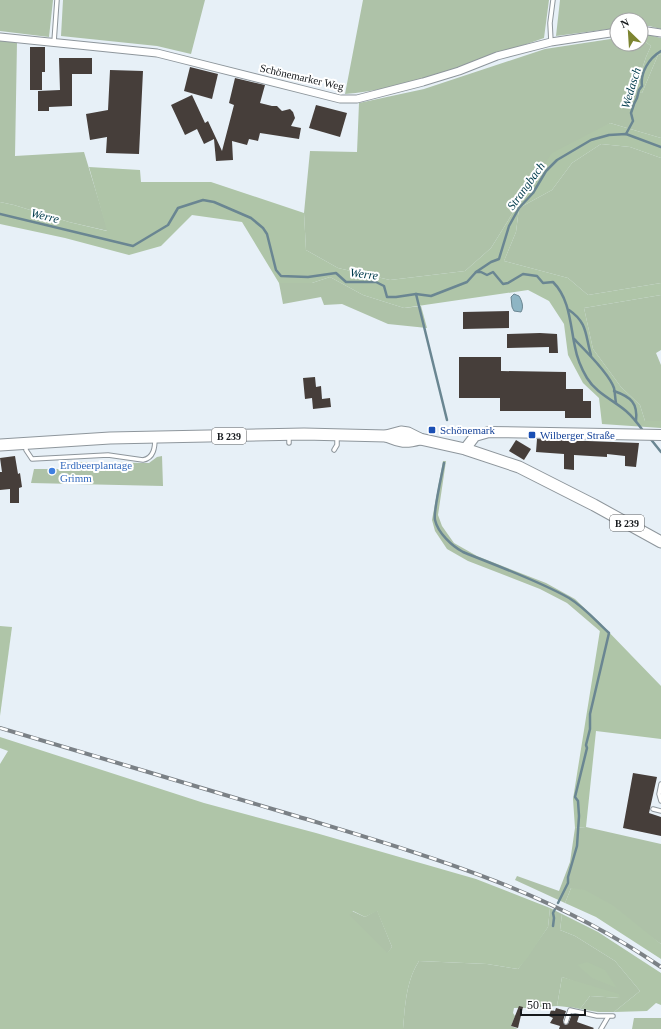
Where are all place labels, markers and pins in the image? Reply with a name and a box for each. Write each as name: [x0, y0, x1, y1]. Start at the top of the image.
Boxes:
place label: Schönemark: [440, 424, 495, 436]
marker: Schönemark: [427, 425, 437, 435]
place label: Wilberger Straße: [540, 429, 615, 441]
marker: Wilberger Straße: [527, 430, 537, 440]
place label: Erdbeerplantage Grimm: [60, 459, 132, 484]
marker: Erdbeerplantage Grimm: [47, 466, 57, 476]

